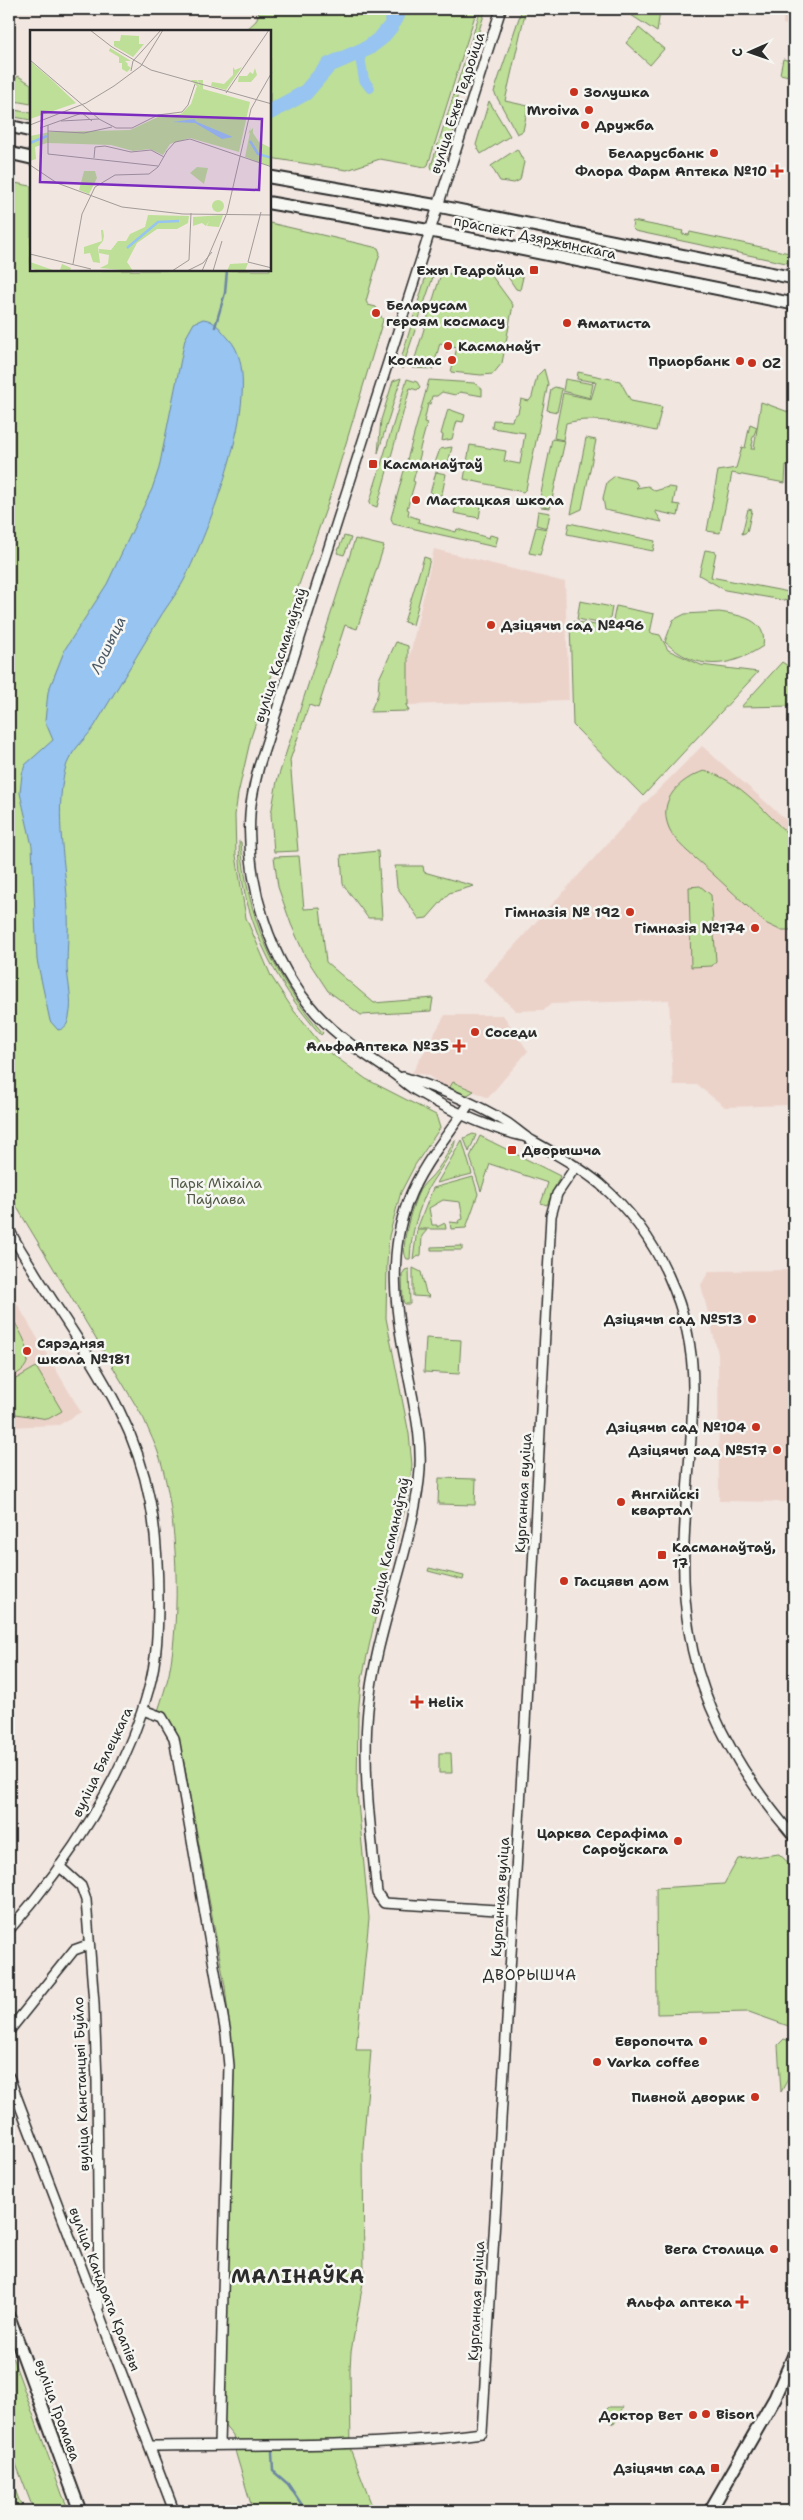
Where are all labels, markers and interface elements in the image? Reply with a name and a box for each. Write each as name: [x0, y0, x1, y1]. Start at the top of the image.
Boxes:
north arrow: [726, 28, 776, 78]
inset map: [30, 30, 271, 271]
street label: вуліца Ежы Гедройца: [426, 30, 488, 176]
text: С: [728, 48, 746, 57]
place label: Золушка: [584, 83, 650, 101]
marker: Золушка: [568, 86, 580, 98]
place label: Mroiva: [527, 101, 579, 119]
marker: Mroiva: [583, 104, 595, 116]
place label: Дружба: [595, 116, 654, 134]
marker: Дружба: [579, 119, 591, 131]
place label: Беларусбанк: [608, 144, 704, 162]
marker: Беларусбанк: [708, 147, 720, 159]
place label: Флора Фарм Аптека №10: [575, 162, 767, 180]
marker: Флора Фарм Аптека №10: [771, 165, 783, 177]
street label: праспект Дзяржынскага: [452, 211, 618, 263]
place label: Ежы Гедройца: [416, 261, 524, 279]
marker: Ежы Гедройца: [528, 264, 540, 276]
place label: Беларусам героям космасу: [386, 296, 505, 330]
marker: Беларусам героям космасу: [370, 307, 382, 319]
place label: Аматиста: [577, 314, 651, 332]
marker: Аматиста: [561, 317, 573, 329]
place label: Касманаўт: [458, 337, 541, 355]
marker: Касманаўт: [442, 340, 454, 352]
place label: Космас: [388, 351, 442, 369]
place label: Приорбанк: [648, 352, 730, 370]
marker: Космас: [446, 354, 458, 366]
place label: OZ: [762, 354, 781, 372]
marker: Приорбанк: [734, 355, 746, 367]
marker: OZ: [746, 357, 758, 369]
place label: Касманаўтаў: [383, 455, 483, 473]
marker: Касманаўтаў: [367, 458, 379, 470]
place label: Мастацкая школа: [426, 491, 564, 509]
marker: Мастацкая школа: [410, 494, 422, 506]
street label: вуліца Касманаўтаў: [250, 585, 310, 725]
water label: Лошыца: [85, 613, 130, 678]
place label: Дзіцячы сад №496: [501, 616, 644, 634]
marker: Дзіцячы сад №496: [485, 619, 497, 631]
place label: Гімназія № 192: [505, 903, 620, 921]
marker: Гімназія № 192: [624, 906, 636, 918]
place label: Гімназія №174: [634, 919, 745, 937]
marker: Гімназія №174: [749, 922, 761, 934]
place label: Соседи: [485, 1023, 538, 1041]
marker: Соседи: [469, 1026, 481, 1038]
place label: АльфаАптека №35: [306, 1037, 449, 1055]
marker: АльфаАптека №35: [453, 1040, 465, 1052]
place label: Дворышча: [522, 1141, 601, 1159]
marker: Дворышча: [506, 1144, 518, 1156]
park label: Парк Міхаіла Паўлава: [170, 1174, 262, 1208]
place label: Дзіцячы сад №513: [604, 1310, 742, 1328]
marker: Дзіцячы сад №513: [746, 1313, 758, 1325]
place label: Сярэдняя школа №181: [37, 1334, 130, 1368]
marker: Сярэдняя школа №181: [21, 1345, 33, 1357]
place label: Дзіцячы сад №104: [606, 1418, 746, 1436]
marker: Дзіцячы сад №104: [750, 1421, 762, 1433]
street label: Курганная вуліца: [511, 1432, 535, 1554]
place label: Дзіцячы сад №517: [629, 1441, 767, 1459]
marker: Дзіцячы сад №517: [771, 1444, 783, 1456]
street label: вуліца Касманаўтаў: [364, 1475, 414, 1617]
place label: Англійскі квартал: [631, 1485, 699, 1519]
marker: Англійскі квартал: [615, 1496, 627, 1508]
place label: Касманаўтаў, 17: [672, 1538, 776, 1572]
marker: Касманаўтаў, 17: [656, 1549, 668, 1561]
place label: Гасцявы дом: [574, 1572, 669, 1590]
marker: Гасцявы дом: [558, 1575, 570, 1587]
place label: Helix: [428, 1693, 463, 1711]
marker: Helix: [410, 1695, 424, 1709]
street label: вуліца Бялецкага: [68, 1704, 137, 1820]
place label: Царква Серафіма Сароўскага: [537, 1824, 668, 1858]
marker: Царква Серафіма Сароўскага: [672, 1835, 684, 1847]
street label: Курганная вуліца: [487, 1836, 513, 1958]
district label: ДВОРЫШЧА: [483, 1965, 577, 1985]
street label: вуліца Канстанцыі Буйло: [69, 1996, 93, 2172]
place label: Европочта: [615, 2032, 693, 2050]
marker: Европочта: [697, 2035, 709, 2047]
place label: Varka coffee: [607, 2053, 700, 2071]
marker: Varka coffee: [591, 2056, 603, 2068]
place label: Пивной дворик: [631, 2088, 745, 2106]
marker: Пивной дворик: [749, 2091, 761, 2103]
street label: вуліца Кандрата Крапівы: [65, 2204, 145, 2374]
street label: Курганная вуліца: [464, 2240, 488, 2362]
place label: Вега Столица: [664, 2240, 764, 2258]
marker: Вега Столица: [768, 2243, 780, 2255]
district label: МАЛІНАЎКА: [231, 2264, 365, 2289]
place label: Альфа аптека: [626, 2293, 732, 2311]
marker: Альфа аптека: [736, 2296, 748, 2308]
street label: вуліца Громава: [31, 2357, 85, 2464]
place label: Bison: [716, 2405, 755, 2423]
place label: Доктор Вет: [599, 2406, 684, 2424]
marker: Bison: [700, 2408, 712, 2420]
marker: Доктор Вет: [687, 2409, 699, 2421]
place label: Дзіцячы сад: [613, 2459, 705, 2477]
marker: Дзіцячы сад: [709, 2462, 721, 2474]

